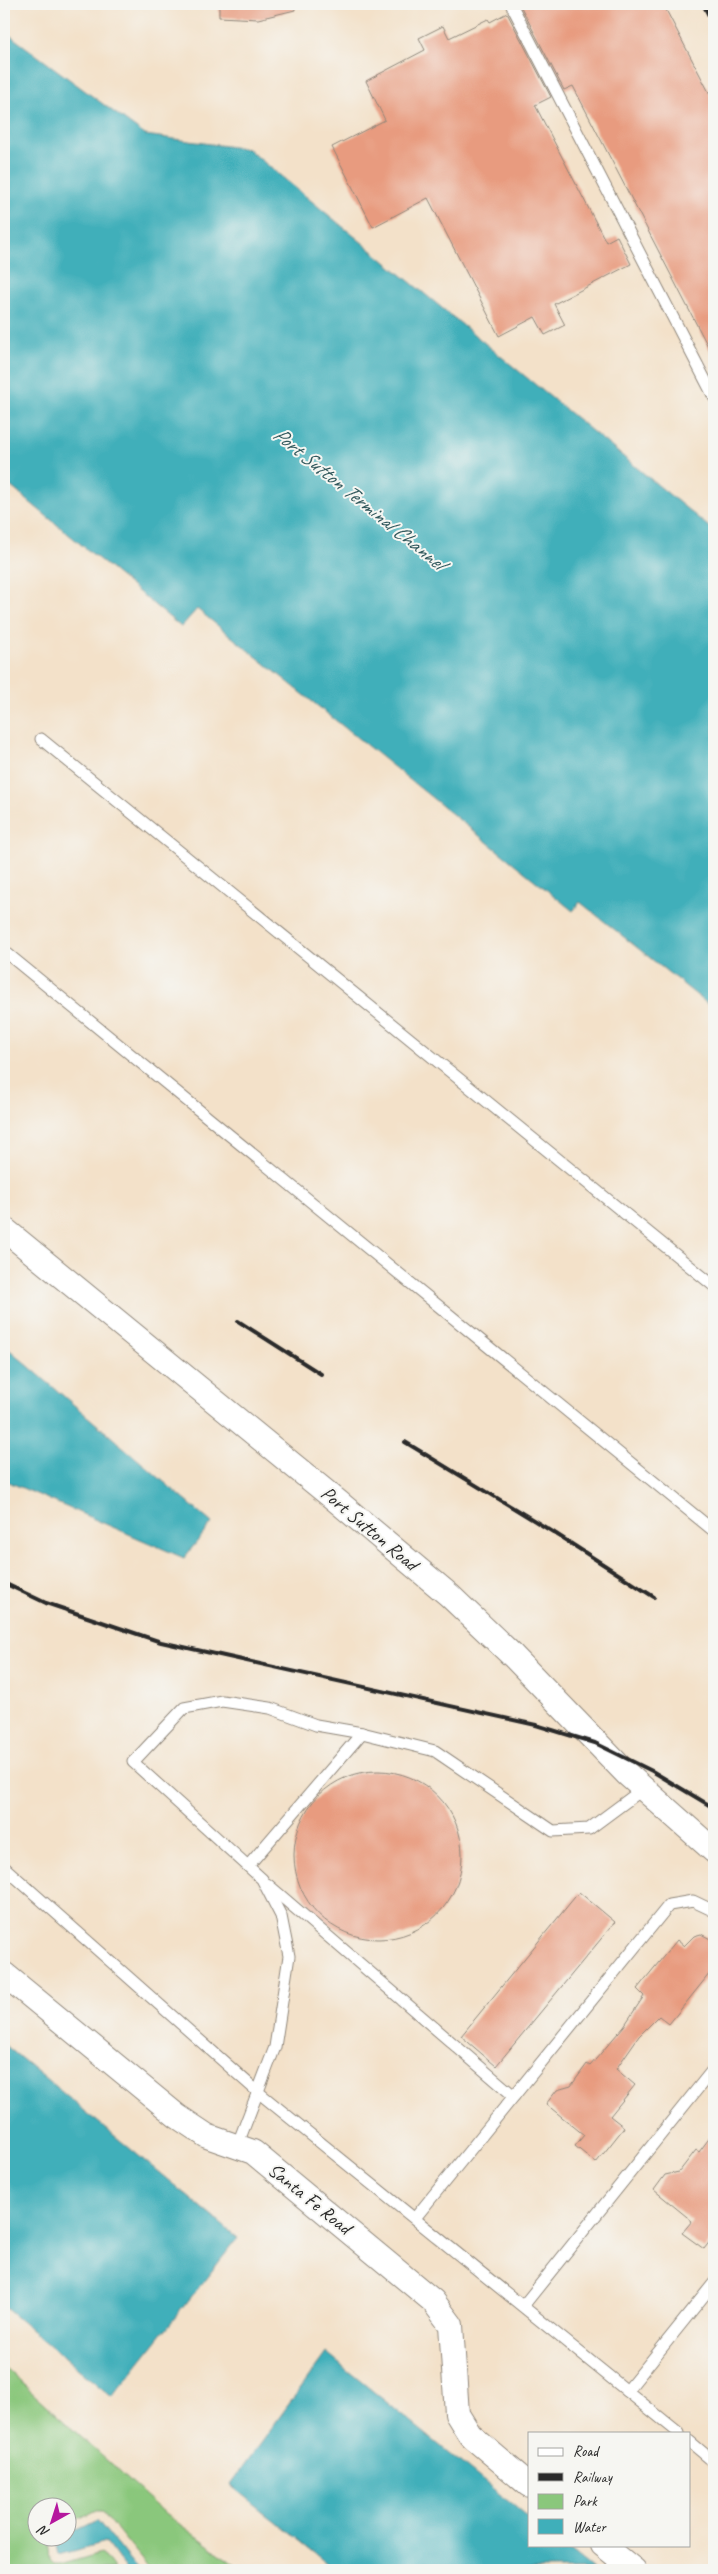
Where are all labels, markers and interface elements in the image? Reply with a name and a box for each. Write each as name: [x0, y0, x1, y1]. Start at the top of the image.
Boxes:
water label: Port Sutton Terminal Channel: [268, 421, 456, 580]
street label: Port Sutton Road: [316, 1481, 426, 1578]
street label: Santa Fe Road: [263, 2157, 359, 2242]
legend: [528, 2432, 690, 2546]
text: Road: [573, 2442, 600, 2461]
text: Railway: [573, 2468, 614, 2487]
text: Park: [573, 2492, 598, 2511]
north arrow: [28, 2496, 78, 2546]
text: Water: [573, 2518, 607, 2537]
text: N: [34, 2521, 53, 2541]

